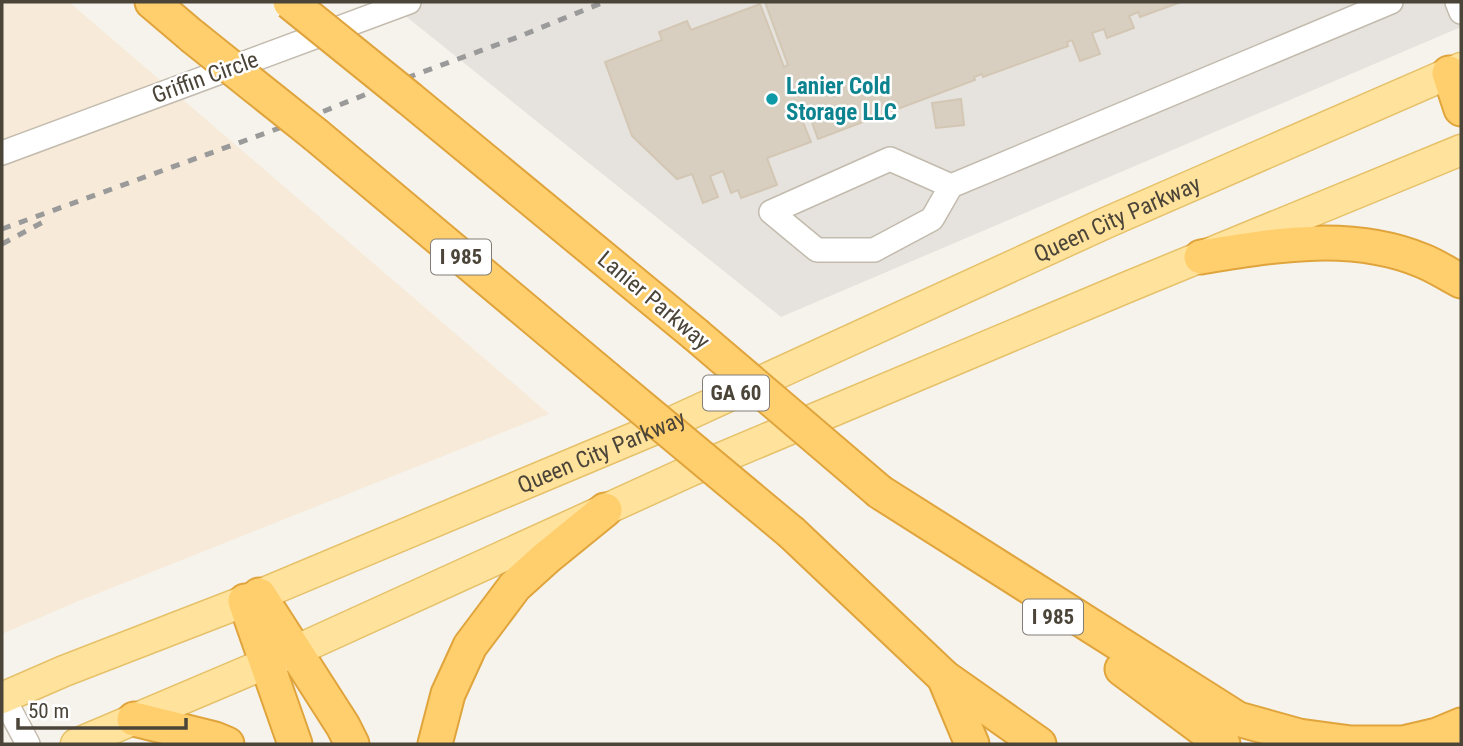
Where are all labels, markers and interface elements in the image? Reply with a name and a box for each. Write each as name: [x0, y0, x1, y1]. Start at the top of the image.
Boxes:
street label: Griffin Circle: [148, 46, 262, 109]
place label: Lanier Cold Storage LLC: [786, 73, 897, 126]
marker: Lanier Cold Storage LLC: [764, 91, 780, 107]
street label: Queen City Parkway: [1030, 170, 1205, 268]
road number: I 985: [431, 240, 491, 274]
street label: Lanier Parkway: [592, 246, 715, 355]
road number: GA 60: [703, 376, 769, 410]
street label: Queen City Parkway: [514, 405, 690, 499]
road number: I 985: [1023, 600, 1083, 634]
scale bar: [18, 686, 186, 730]
text: 50 m: [28, 699, 69, 723]

